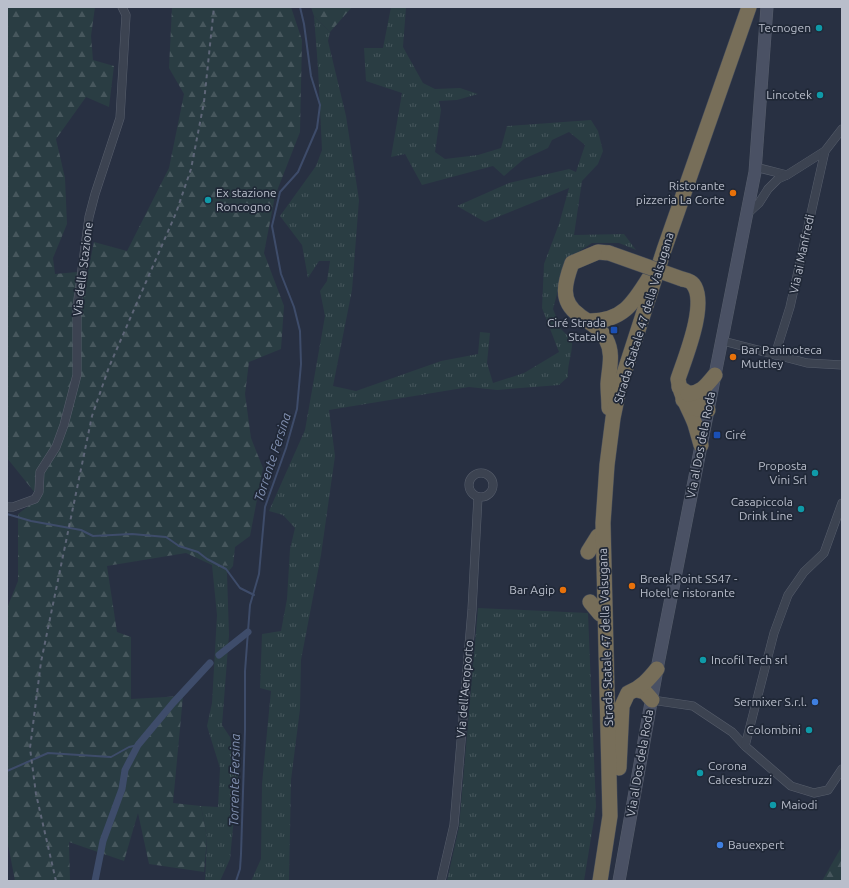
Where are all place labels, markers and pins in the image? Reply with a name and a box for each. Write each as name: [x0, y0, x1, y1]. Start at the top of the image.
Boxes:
place label: Tecnogen: [758, 21, 811, 34]
marker: Tecnogen: [814, 23, 824, 33]
place label: Lincotek: [766, 88, 812, 101]
marker: Lincotek: [815, 90, 825, 100]
place label: Ristorante pizzeria La Corte: [636, 179, 725, 206]
place label: Ex stazione Roncogno: [216, 186, 277, 213]
marker: Ristorante pizzeria La Corte: [728, 188, 738, 198]
marker: Ex stazione Roncogno: [203, 195, 213, 205]
place label: Ciré Strada Statale: [547, 316, 606, 343]
marker: Ciré Strada Statale: [609, 325, 619, 335]
place label: Bar Paninoteca Muttley: [741, 343, 822, 370]
marker: Bar Paninoteca Muttley: [728, 352, 738, 362]
place label: Ciré: [725, 428, 746, 441]
marker: Ciré: [712, 430, 722, 440]
place label: Proposta Vini Srl: [758, 459, 807, 486]
marker: Proposta Vini Srl: [810, 468, 820, 478]
place label: Casapiccola Drink Line: [731, 495, 793, 522]
marker: Casapiccola Drink Line: [796, 504, 806, 514]
place label: Break Point SS47 - Hotel e ristorante: [640, 572, 738, 599]
marker: Break Point SS47 - Hotel e ristorante: [627, 581, 637, 591]
place label: Bar Agip: [509, 583, 555, 596]
marker: Bar Agip: [558, 585, 568, 595]
place label: Incofil Tech srl: [711, 653, 788, 666]
marker: Incofil Tech srl: [698, 655, 708, 665]
place label: Sermixer S.r.l.: [734, 695, 807, 708]
marker: Sermixer S.r.l.: [810, 697, 820, 707]
place label: Colombini: [746, 723, 801, 736]
marker: Colombini: [804, 725, 814, 735]
place label: Corona Calcestruzzi: [708, 759, 772, 786]
marker: Corona Calcestruzzi: [695, 768, 705, 778]
place label: Maiodi: [781, 798, 818, 811]
marker: Maiodi: [768, 800, 778, 810]
place label: Bauexpert: [728, 838, 785, 851]
marker: Bauexpert: [715, 840, 725, 850]

